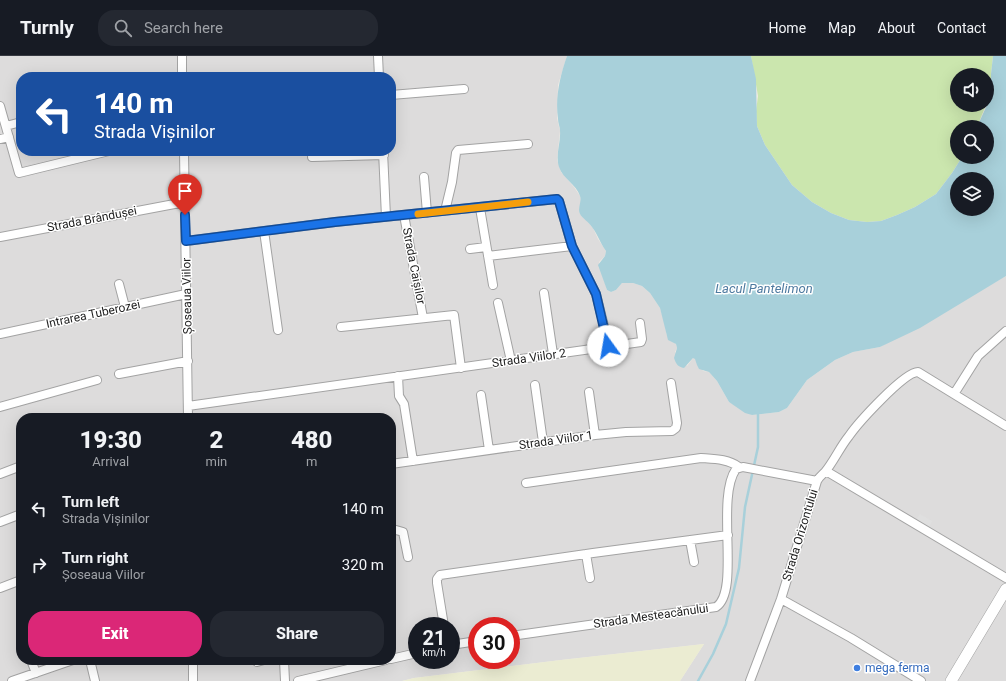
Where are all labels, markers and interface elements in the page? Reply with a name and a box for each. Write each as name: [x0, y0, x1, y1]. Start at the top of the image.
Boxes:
search box: [98, 10, 378, 46]
text: Turnly: [20, 16, 74, 39]
icon: search: [112, 17, 134, 39]
text: Search here: [144, 19, 223, 37]
text: Home: [768, 20, 806, 36]
text: Map: [828, 20, 856, 36]
text: About: [878, 20, 915, 36]
text: Contact: [937, 20, 986, 36]
map controls: [950, 68, 994, 216]
button: sound: [950, 68, 994, 112]
text: 140 m: [94, 87, 173, 120]
icon: left: [28, 88, 80, 140]
button: search: [950, 120, 994, 164]
text: Strada Vișinilor: [94, 121, 215, 142]
button: layers: [950, 172, 994, 216]
pin: [168, 174, 202, 215]
icon: arrive: [174, 180, 196, 202]
street label: Strada Brândușei: [46, 203, 138, 236]
street label: Strada Caișilor: [399, 226, 428, 306]
street label: Șoseaua Viilor: [179, 258, 196, 334]
water label: Lacul Pantelimon: [715, 281, 813, 296]
street label: Intrarea Tuberozei: [45, 297, 141, 331]
position arrow: [587, 325, 629, 367]
street label: Strada Viilor 2: [491, 346, 567, 370]
text: 19:30: [80, 426, 142, 454]
text: 2: [209, 426, 223, 454]
text: 480: [291, 426, 332, 454]
street label: Strada Viilor 1: [518, 428, 594, 452]
text: Arrival: [92, 454, 129, 469]
text: min: [206, 454, 227, 469]
text: m: [306, 454, 317, 469]
street label: Strada Orizontului: [779, 487, 821, 583]
text: Turn left: [62, 493, 119, 511]
icon: left: [28, 498, 50, 520]
text: 140 m: [342, 500, 384, 518]
text: Strada Vișinilor: [62, 511, 149, 526]
text: Turn right: [62, 549, 128, 567]
icon: right: [28, 554, 50, 576]
text: 320 m: [342, 556, 384, 574]
text: Șoseaua Viilor: [62, 567, 145, 582]
street label: Strada Mesteacănului: [593, 601, 710, 631]
button: Exit: [28, 611, 202, 657]
button: Share: [210, 611, 384, 657]
speed limit sign: 30: [468, 617, 520, 669]
text: 21: [423, 626, 445, 650]
text: km/h: [422, 647, 446, 658]
place label: mega ferma: [865, 661, 930, 675]
marker: mega ferma: [852, 663, 862, 673]

